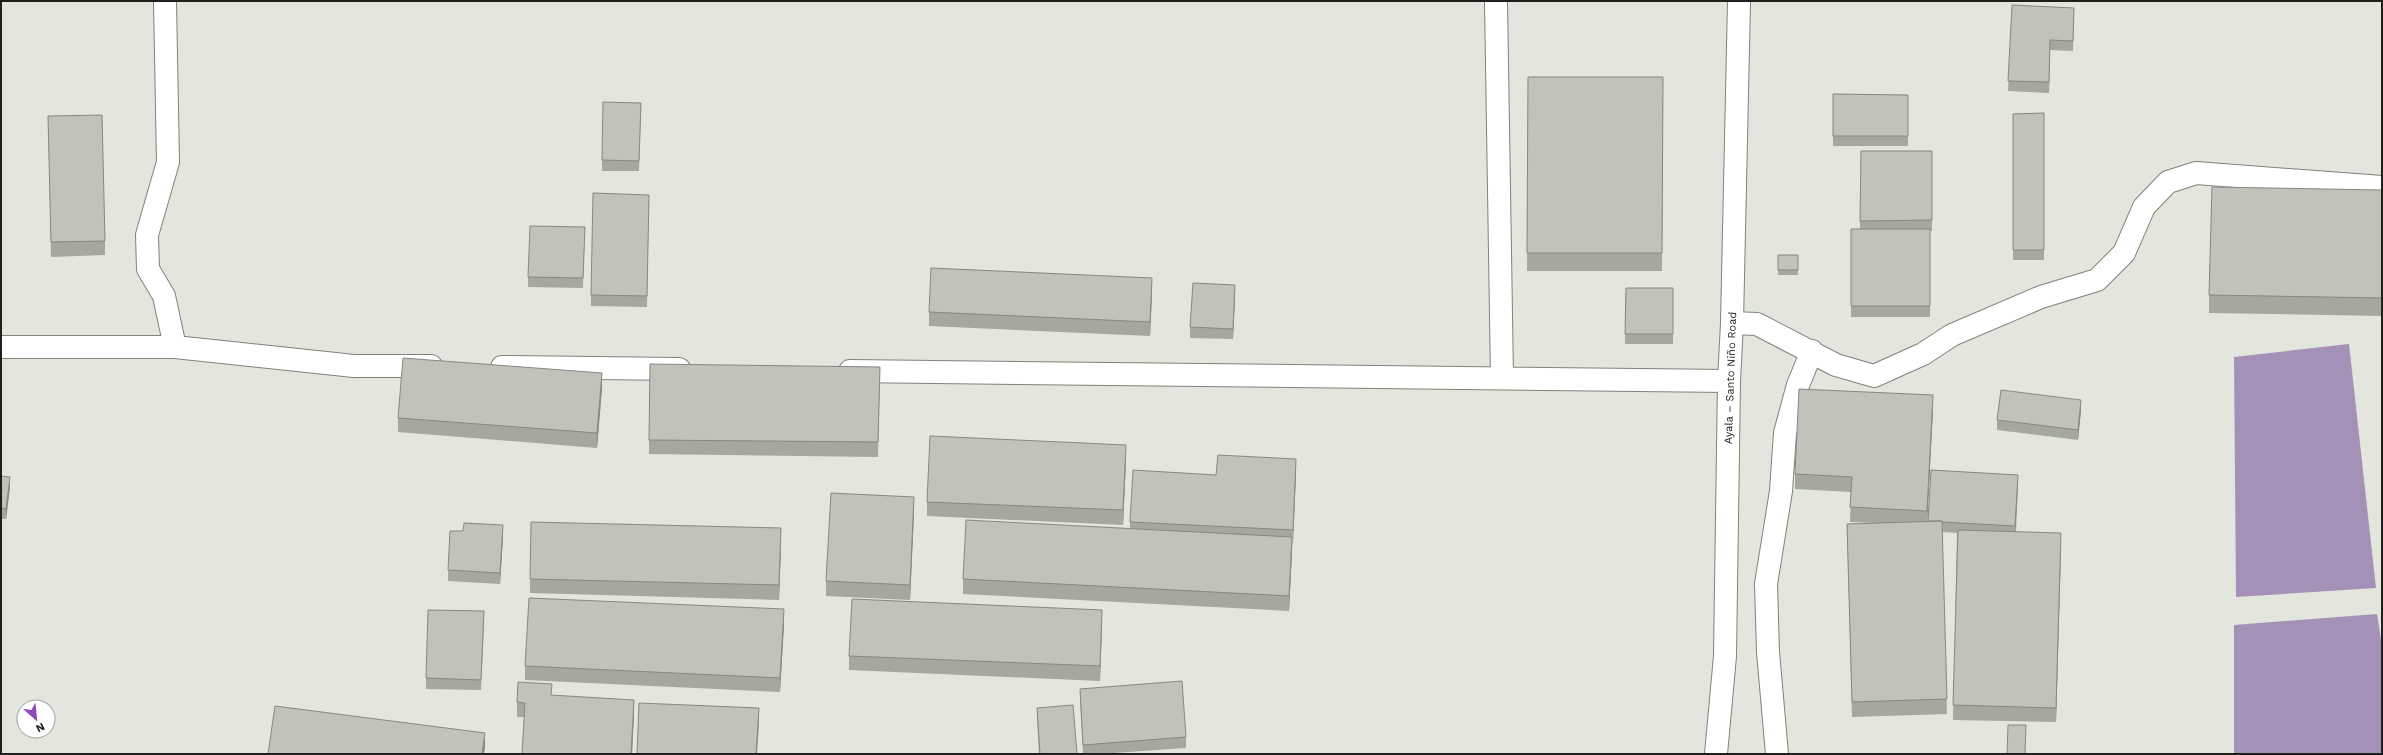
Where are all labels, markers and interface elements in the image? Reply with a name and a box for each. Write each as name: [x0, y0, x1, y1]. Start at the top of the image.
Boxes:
street label: Ayala – Santo Niño Road: [1722, 312, 1739, 444]
north arrow: [16, 699, 56, 739]
text: N: [34, 720, 47, 735]

